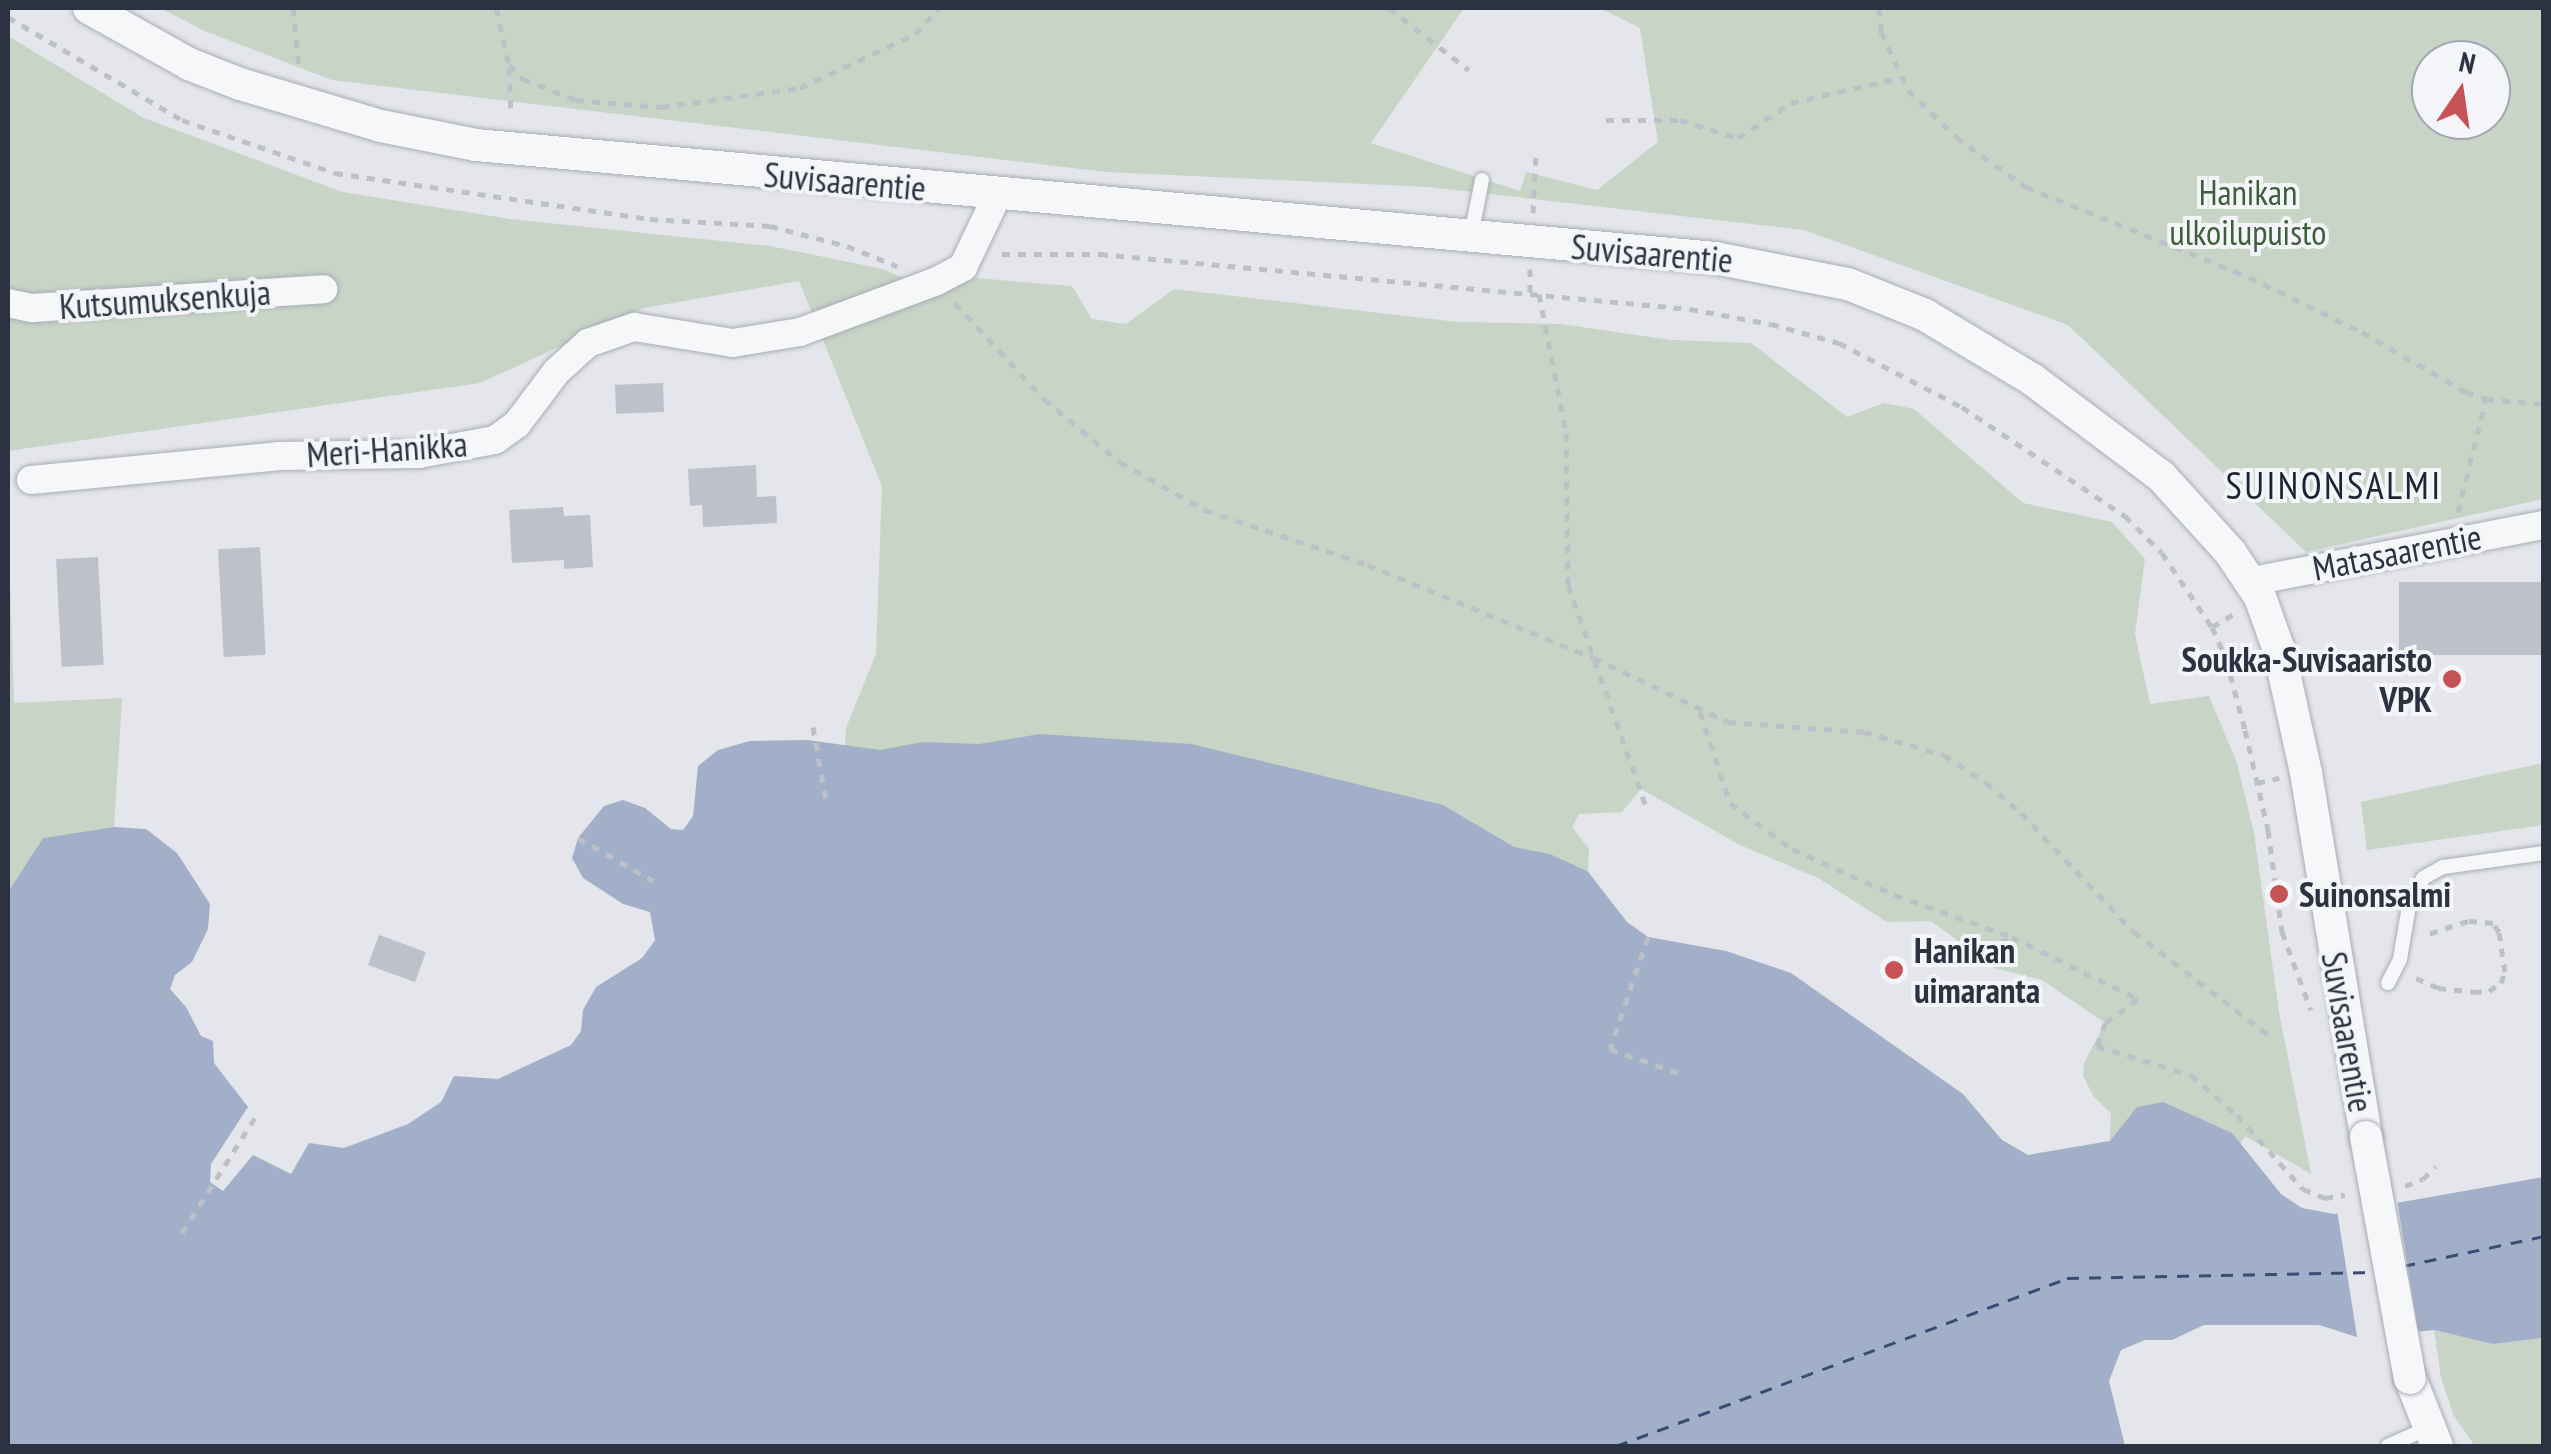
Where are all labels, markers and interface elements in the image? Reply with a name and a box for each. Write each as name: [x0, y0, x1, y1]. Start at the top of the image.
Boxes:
north arrow: [2411, 40, 2511, 140]
text: N: [2456, 43, 2479, 82]
street label: Suvisaarentie: [762, 153, 928, 209]
park label: Hanikan ulkoilupuisto: [2170, 171, 2326, 253]
street label: Suvisaarentie: [1569, 225, 1735, 281]
street label: Kutsumuksenkuja: [58, 271, 272, 327]
street label: Meri-Hanikka: [305, 422, 469, 476]
district label: SUINONSALMI: [2225, 462, 2443, 508]
street label: Matasaarentie: [2309, 515, 2485, 589]
place label: Soukka-Suvisaaristo VPK: [2182, 638, 2432, 720]
marker: Soukka-Suvisaaristo VPK: [2441, 668, 2463, 690]
place label: Suinonsalmi: [2299, 873, 2451, 915]
marker: Suinonsalmi: [2268, 883, 2290, 905]
place label: Hanikan uimaranta: [1914, 929, 2040, 1011]
street label: Suvisaarentie: [2313, 948, 2383, 1116]
marker: Hanikan uimaranta: [1883, 959, 1905, 981]

